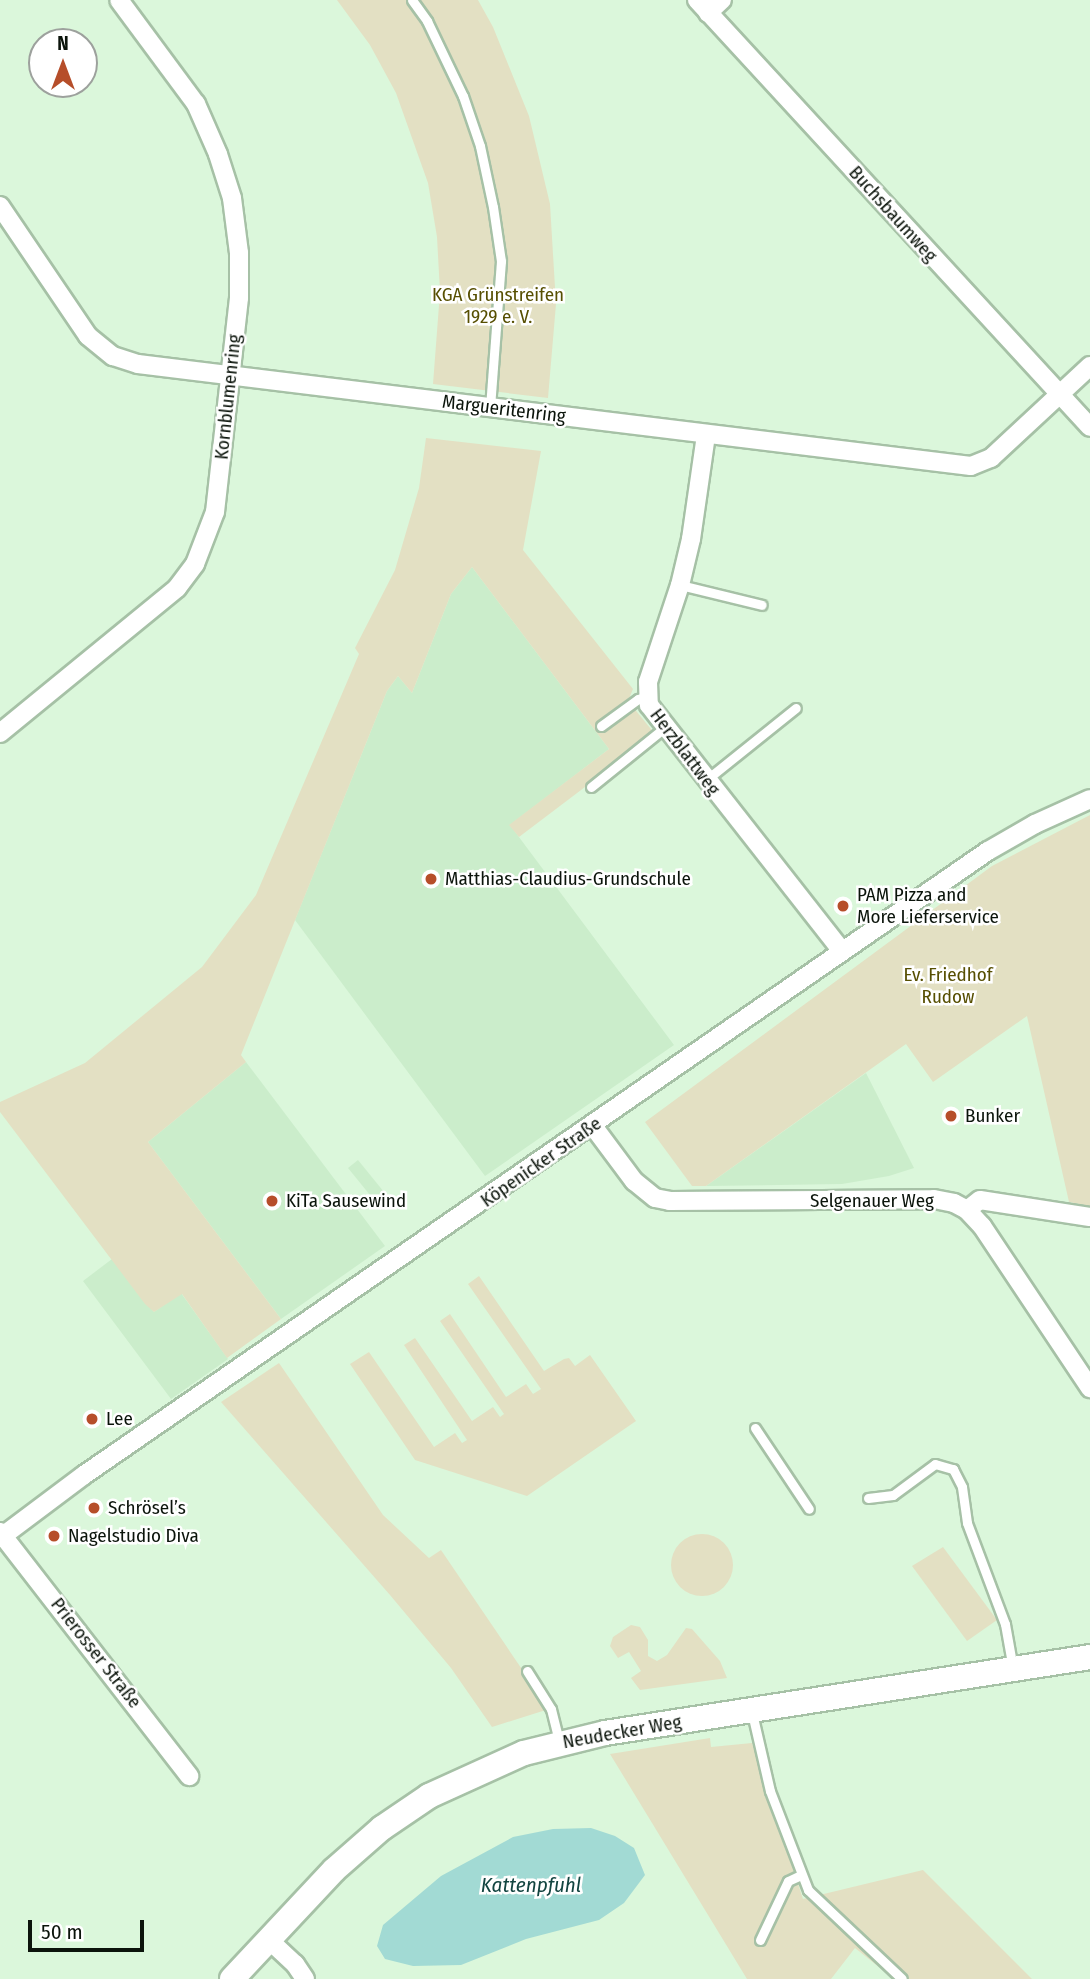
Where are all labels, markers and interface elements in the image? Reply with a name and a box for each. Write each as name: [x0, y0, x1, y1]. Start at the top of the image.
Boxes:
north arrow: [28, 28, 98, 98]
text: N: [57, 32, 69, 55]
street label: Buchsbaumweg: [844, 161, 942, 267]
park label: KGA Grünstreifen 1929 e. V.: [432, 284, 564, 328]
street label: Kornblumenring: [210, 333, 246, 461]
street label: Margueritenring: [441, 390, 567, 428]
street label: Herzblattweg: [645, 704, 725, 800]
place label: Matthias-Claudius-Grundschule: [445, 868, 691, 890]
marker: Matthias-Claudius-Grundschule: [423, 871, 439, 887]
place label: PAM Pizza and More Lieferservice: [857, 884, 999, 928]
marker: PAM Pizza and More Lieferservice: [835, 898, 851, 914]
park label: Ev. Friedhof Rudow: [903, 964, 993, 1008]
place label: Bunker: [965, 1105, 1020, 1127]
marker: Bunker: [943, 1108, 959, 1124]
street label: Köpenicker Straße: [476, 1112, 606, 1212]
place label: KiTa Sausewind: [286, 1190, 406, 1212]
street label: Selgenauer Weg: [810, 1190, 934, 1212]
marker: KiTa Sausewind: [264, 1193, 280, 1209]
place label: Lee: [106, 1408, 133, 1430]
marker: Lee: [84, 1411, 100, 1427]
place label: Schrösel’s: [108, 1497, 186, 1519]
marker: Schrösel’s: [86, 1500, 102, 1516]
place label: Nagelstudio Diva: [68, 1525, 199, 1547]
marker: Nagelstudio Diva: [46, 1528, 62, 1544]
street label: Prierosser Straße: [46, 1593, 146, 1713]
street label: Neudecker Weg: [561, 1710, 683, 1754]
water label: Kattenpfuhl: [481, 1872, 581, 1898]
scale bar: [32, 1906, 147, 1950]
text: 50 m: [41, 1919, 83, 1945]

